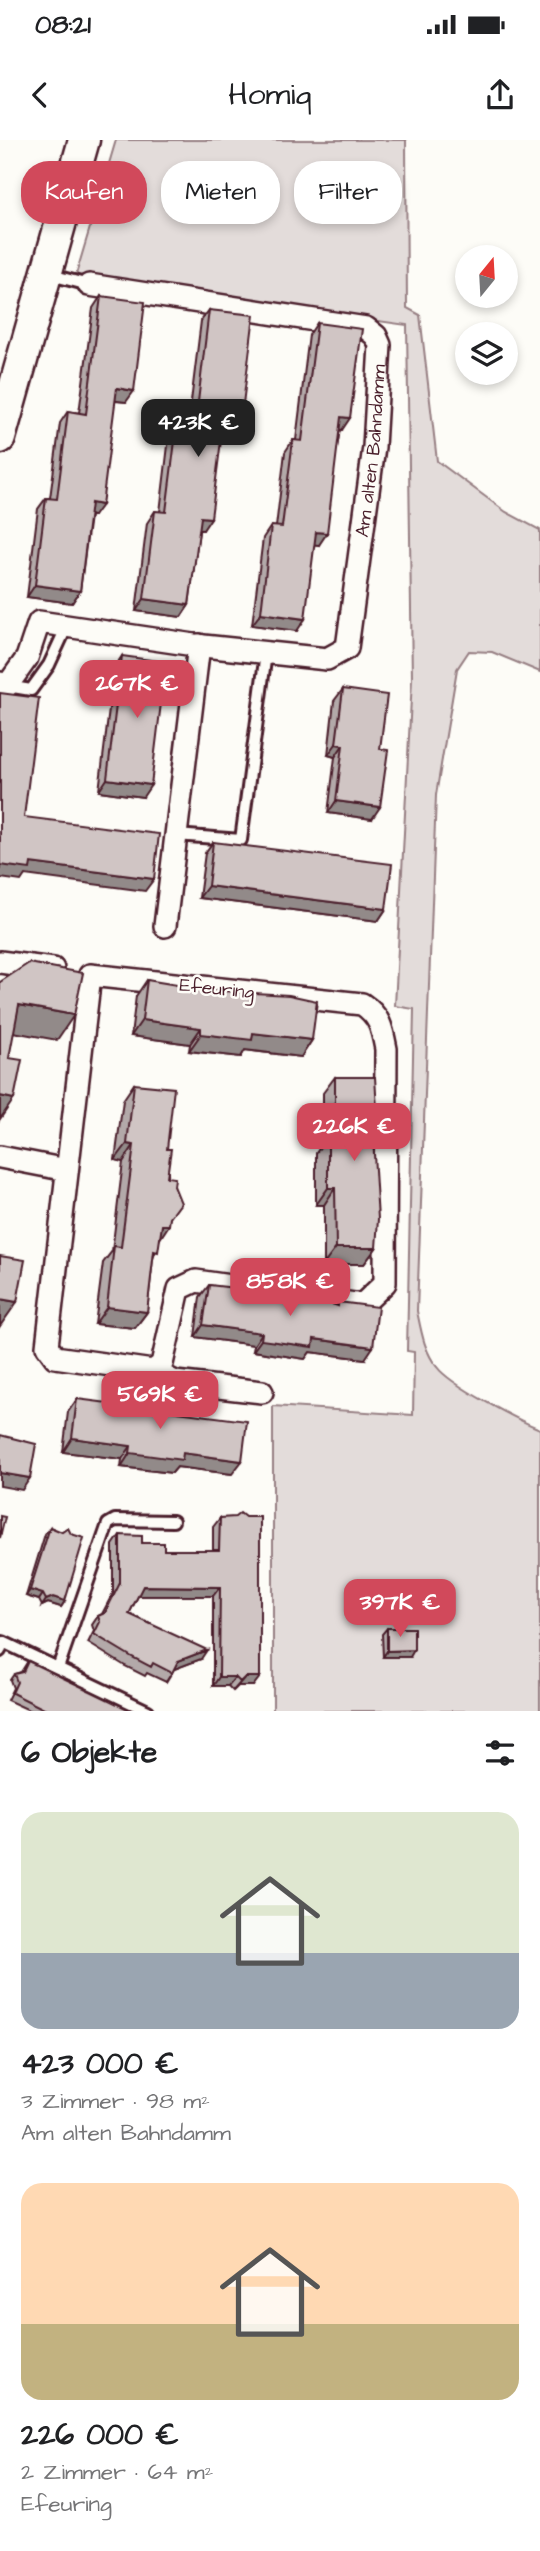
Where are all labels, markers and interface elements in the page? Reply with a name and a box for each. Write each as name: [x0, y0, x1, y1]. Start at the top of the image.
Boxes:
text: 08:21: [35, 7, 91, 43]
text: Homiq: [228, 72, 312, 117]
icon: back: [21, 76, 59, 114]
icon: share: [481, 76, 519, 114]
chip: Kaufen: [21, 161, 147, 224]
chip: Mieten: [161, 161, 280, 224]
chip: Filter: [294, 161, 402, 224]
north arrow: [455, 245, 518, 308]
map controls: [455, 245, 518, 385]
button: layers: [455, 322, 518, 385]
street label: Am alten Bahndamm: [349, 363, 392, 539]
pin: 423K €: [141, 400, 255, 459]
text: 423K €: [157, 406, 239, 438]
pin: 267K €: [80, 660, 194, 720]
text: 267K €: [95, 667, 179, 699]
street label: Efeuring: [178, 972, 256, 1007]
pin: 226K €: [297, 1104, 411, 1163]
text: 226K €: [313, 1110, 395, 1142]
pin: 858K €: [233, 1258, 347, 1318]
text: 858K €: [246, 1265, 334, 1297]
pin: 569K €: [103, 1372, 217, 1431]
text: 569K €: [117, 1378, 203, 1410]
pin: 397K €: [343, 1580, 457, 1639]
text: 397K €: [360, 1586, 440, 1618]
text: 6 Objekte: [21, 1732, 157, 1774]
icon: filters: [481, 1734, 519, 1772]
icon: home: [207, 1858, 333, 1984]
text: 423 000 €: [21, 2043, 179, 2085]
text: 3 Zimmer · 98 m²: [21, 2085, 210, 2117]
text: Am alten Bahndamm: [21, 2117, 231, 2149]
icon: home: [207, 2229, 333, 2355]
text: 226 000 €: [21, 2414, 179, 2456]
text: 2 Zimmer · 64 m²: [21, 2456, 213, 2488]
text: Efeuring: [21, 2488, 112, 2520]

